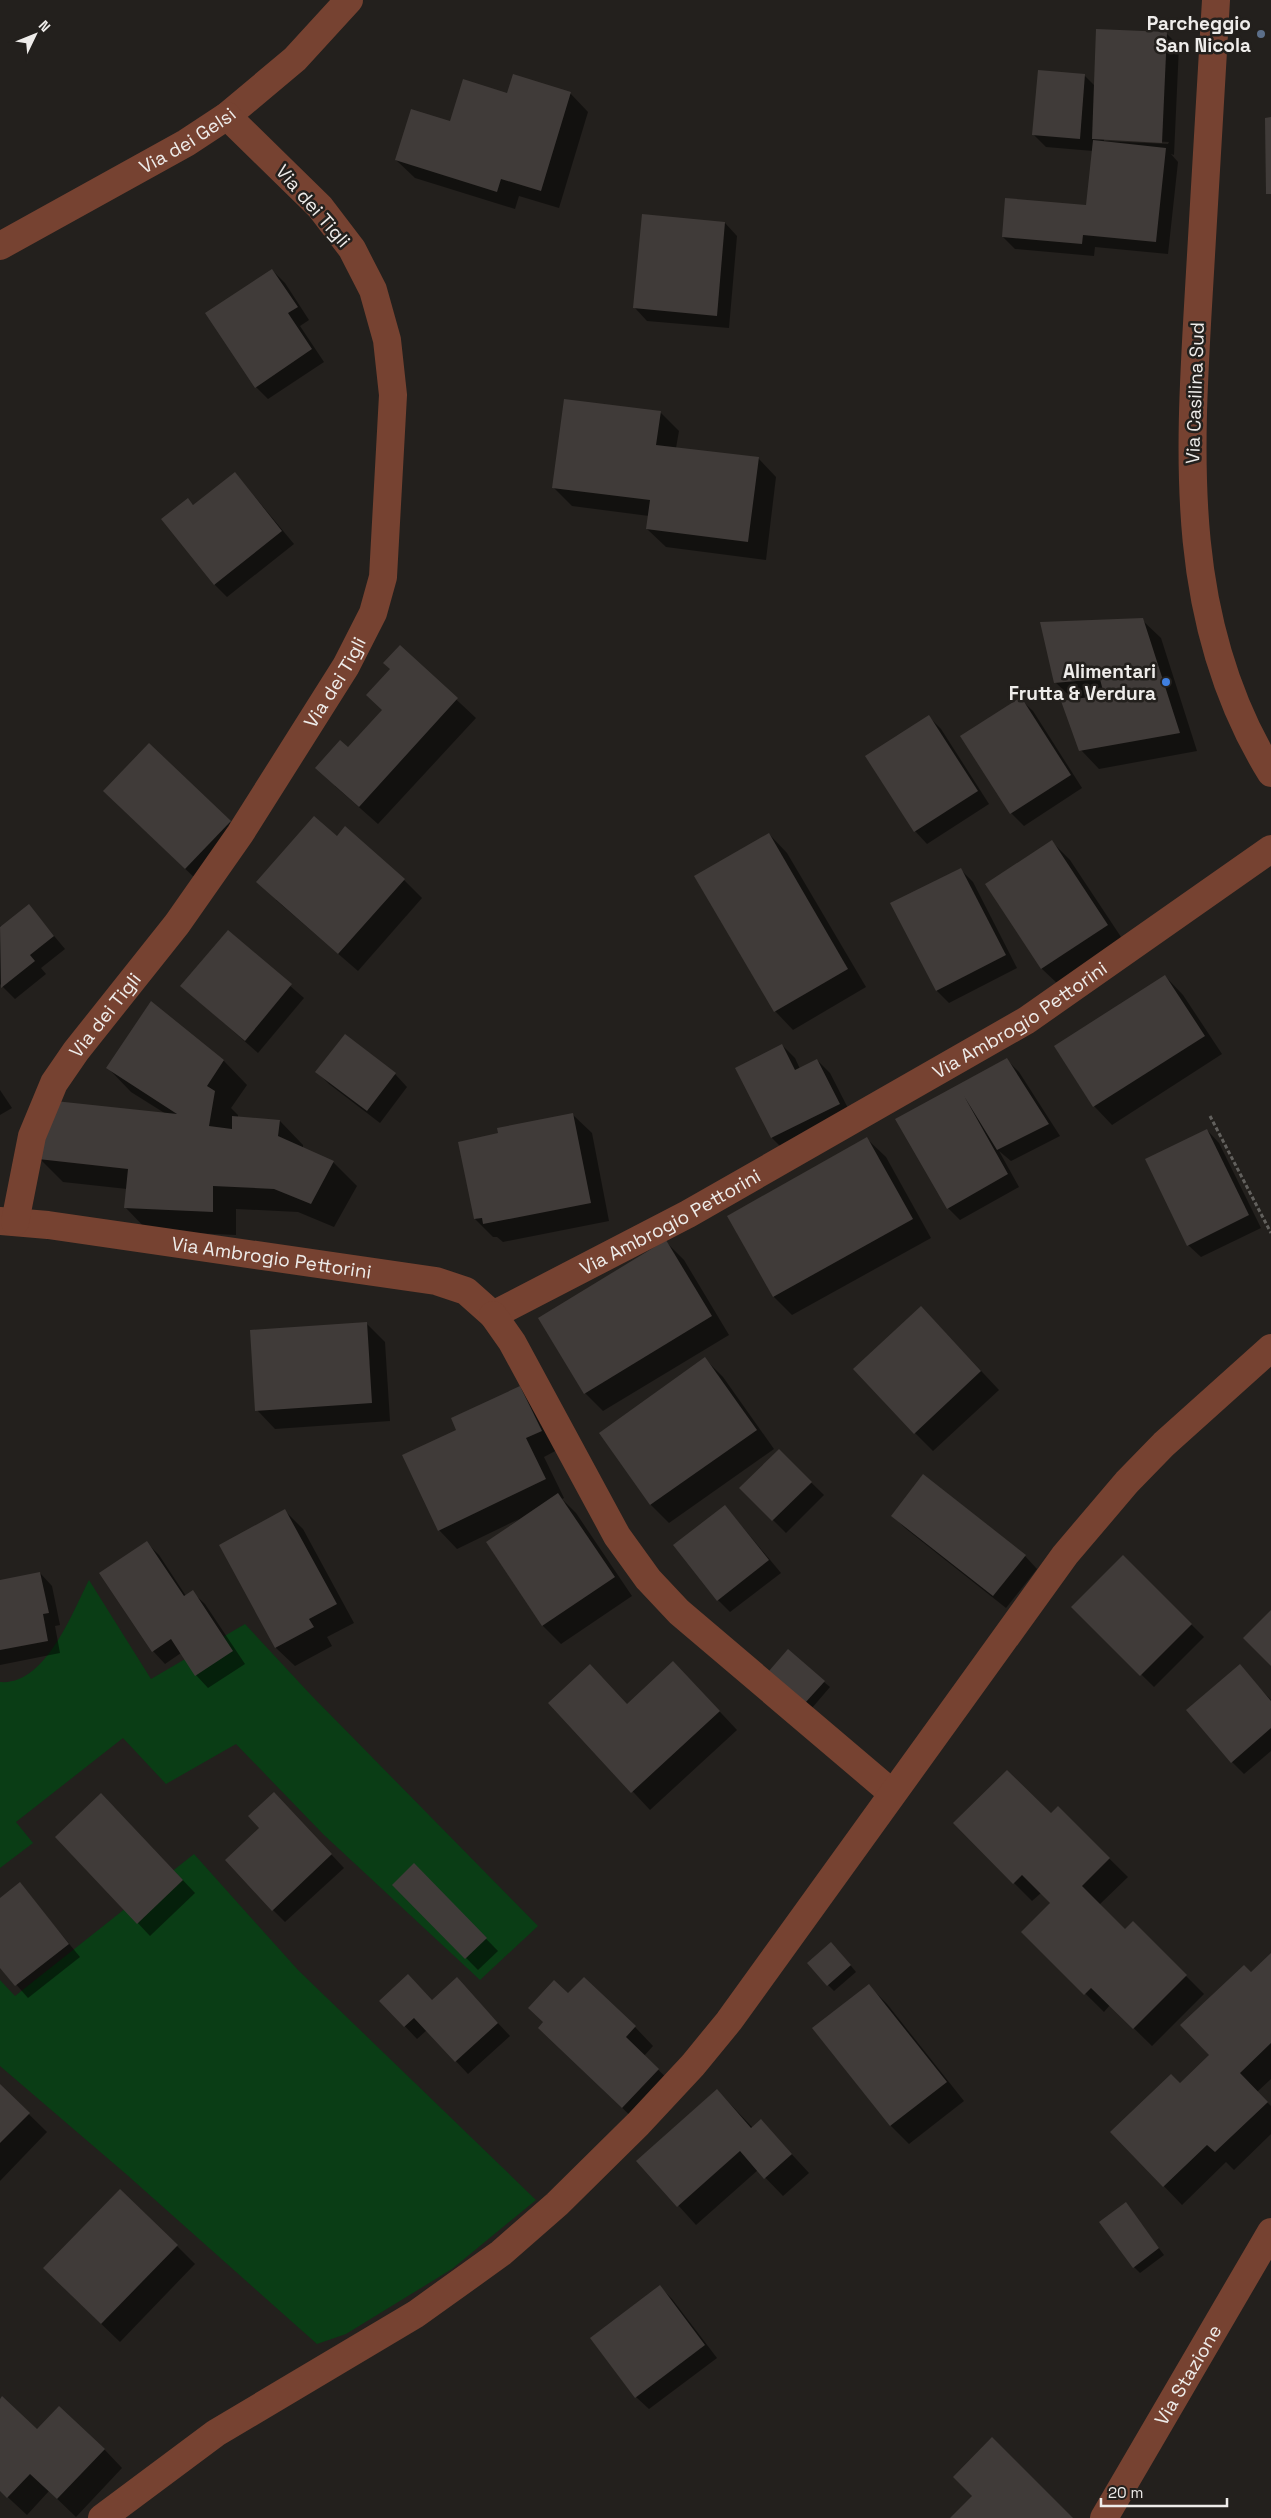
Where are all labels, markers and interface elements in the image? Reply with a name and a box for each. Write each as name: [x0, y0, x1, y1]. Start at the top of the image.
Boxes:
north arrow: [10, 10, 60, 60]
place label: Parcheggio San Nicola: [1147, 11, 1251, 58]
text: N: [35, 17, 54, 36]
marker: Parcheggio San Nicola: [1255, 28, 1267, 40]
street label: Via dei Gelsi: [135, 102, 241, 179]
street label: Via dei Tigli: [270, 159, 356, 253]
street label: Via Casilina Sud: [1180, 322, 1210, 464]
street label: Via dei Tigli: [298, 632, 371, 732]
place label: Alimentari Frutta & Verdura: [1009, 659, 1156, 706]
marker: Alimentari Frutta & Verdura: [1160, 676, 1172, 688]
street label: Via Ambrogio Pettorini: [928, 955, 1112, 1084]
street label: Via dei Tigli: [63, 967, 146, 1063]
street label: Via Ambrogio Pettorini: [575, 1163, 765, 1280]
street label: Via Ambrogio Pettorini: [170, 1230, 373, 1284]
street label: Via Stazione: [1148, 2320, 1227, 2430]
scale bar: [1101, 2476, 1227, 2508]
text: 20 m: [1108, 2483, 1143, 2502]

